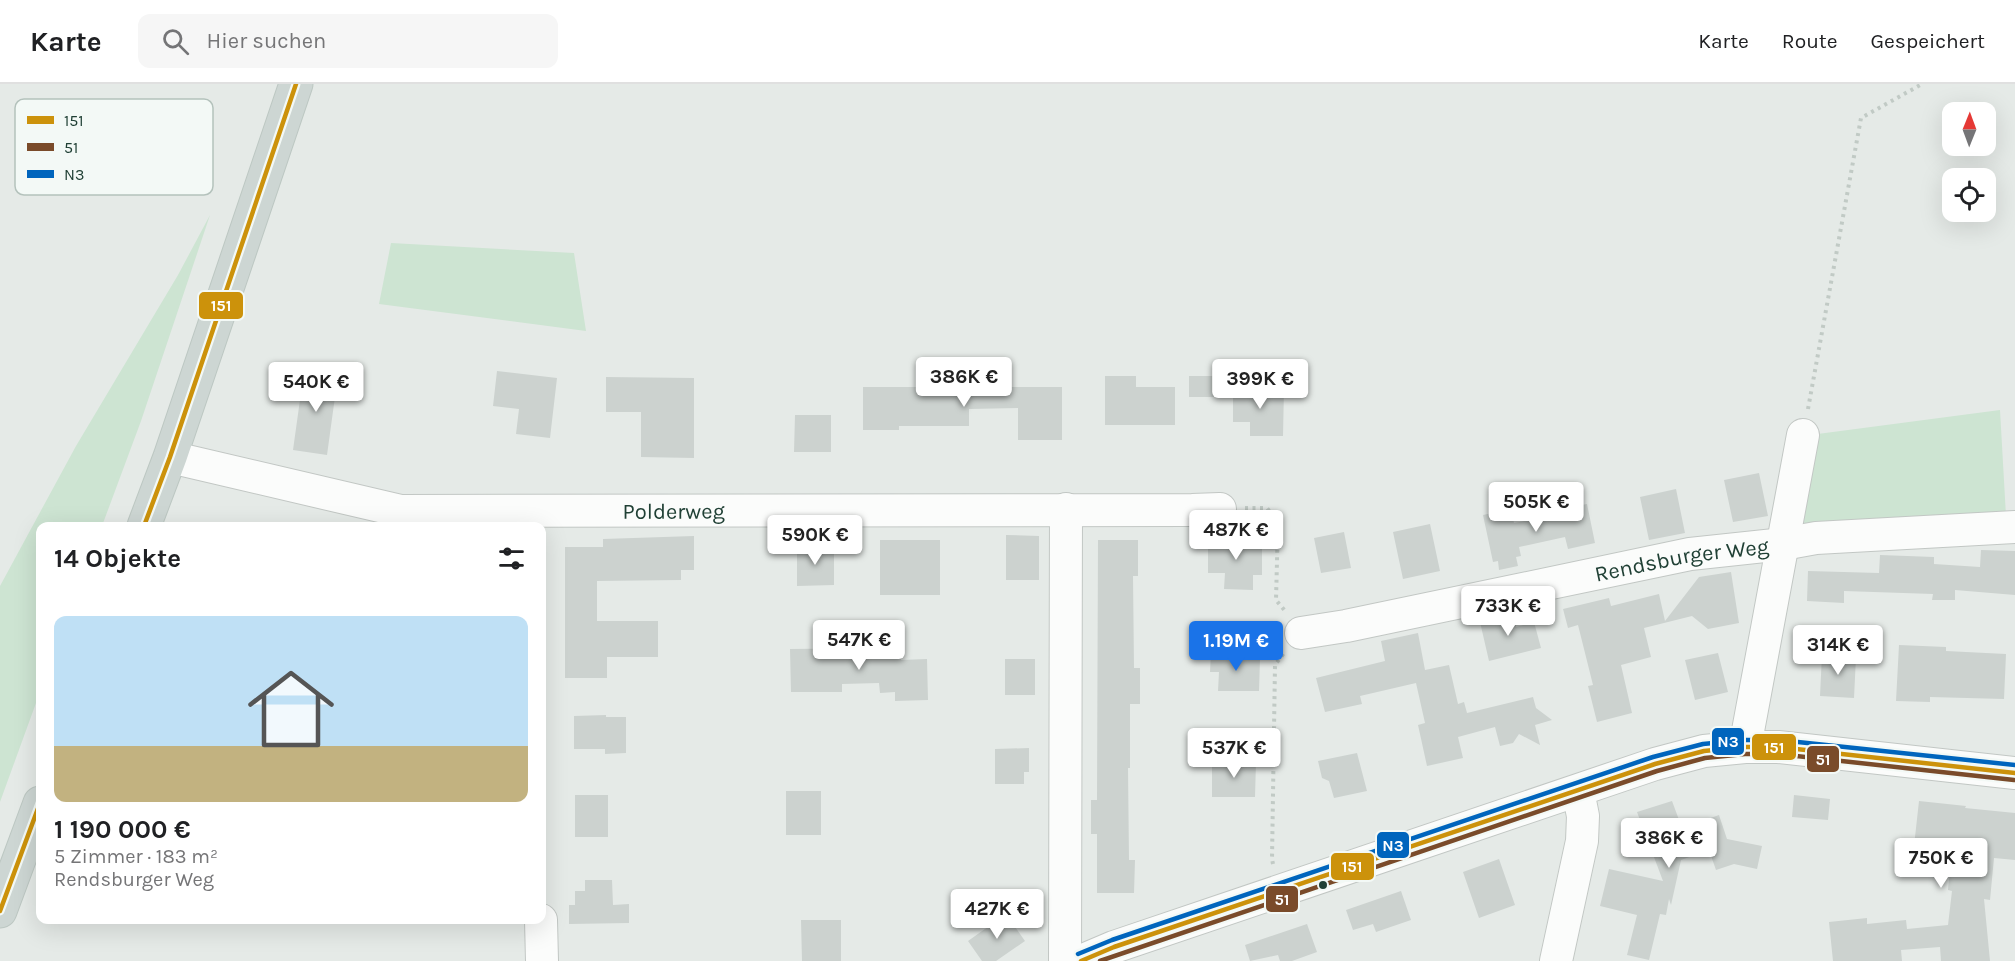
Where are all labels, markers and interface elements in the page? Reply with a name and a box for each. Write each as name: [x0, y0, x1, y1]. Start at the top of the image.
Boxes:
search box: [138, 14, 558, 68]
text: Karte: [30, 25, 102, 58]
icon: search: [159, 25, 192, 58]
text: Hier suchen: [207, 28, 326, 54]
text: Karte: [1698, 29, 1749, 53]
text: Route: [1782, 29, 1838, 53]
text: Gespeichert: [1871, 29, 1985, 53]
legend: [15, 99, 213, 195]
north arrow: [1942, 102, 1996, 156]
map controls: [1942, 102, 1996, 222]
text: 151: [64, 111, 84, 130]
text: 51: [64, 138, 78, 157]
text: N3: [64, 165, 84, 184]
button: locate: [1942, 168, 1996, 222]
line badge: 151: [198, 291, 244, 320]
text: 151: [211, 296, 231, 315]
pin: 386K €: [915, 357, 1013, 408]
pin: 399K €: [1211, 359, 1309, 410]
pin: 540K €: [267, 362, 365, 413]
text: 386K €: [930, 365, 998, 388]
text: 399K €: [1226, 367, 1294, 390]
text: 540K €: [283, 370, 350, 393]
pin: 505K €: [1487, 482, 1585, 533]
text: 505K €: [1503, 490, 1569, 513]
street label: Polderweg: [623, 499, 726, 525]
pin: 487K €: [1187, 510, 1285, 561]
pin: 590K €: [766, 515, 864, 566]
text: 487K €: [1203, 518, 1269, 541]
text: 590K €: [781, 523, 849, 546]
street label: Rendsburger Weg: [1592, 534, 1771, 588]
icon: filters: [495, 542, 528, 575]
text: 14 Objekte: [54, 543, 181, 574]
pin: 733K €: [1459, 586, 1557, 637]
text: 733K €: [1475, 594, 1541, 617]
pin: 547K €: [810, 620, 908, 671]
pin: 1.19M €: [1181, 621, 1291, 672]
pin: 314K €: [1789, 625, 1887, 676]
text: 547K €: [827, 628, 891, 651]
text: 1.19M €: [1203, 629, 1269, 652]
text: 314K €: [1807, 633, 1869, 656]
icon: home: [237, 655, 345, 763]
line badge: N3: [1711, 727, 1745, 756]
pin: 537K €: [1185, 728, 1283, 779]
text: N3: [1717, 732, 1739, 751]
line badge: 151: [1751, 733, 1797, 761]
text: 537K €: [1202, 736, 1266, 759]
text: 151: [1764, 738, 1784, 757]
line badge: 51: [1806, 745, 1840, 773]
text: 51: [1815, 750, 1831, 769]
text: 1 190 000 €: [54, 814, 190, 845]
pin: 386K €: [1620, 818, 1718, 869]
text: 386K €: [1635, 826, 1703, 849]
line badge: N3: [1376, 831, 1410, 859]
text: N3: [1382, 836, 1404, 855]
pin: 750K €: [1892, 838, 1990, 889]
text: 5 Zimmer · 183 m²: [54, 845, 218, 868]
text: 750K €: [1908, 846, 1974, 869]
line badge: 151: [1330, 852, 1375, 881]
text: 151: [1342, 857, 1362, 876]
text: Rendsburger Weg: [54, 868, 214, 891]
unlabelled marker: [1317, 879, 1329, 891]
line badge: 51: [1265, 885, 1299, 913]
pin: 427K €: [948, 889, 1046, 940]
text: 51: [1274, 890, 1290, 909]
text: 427K €: [965, 897, 1029, 920]

